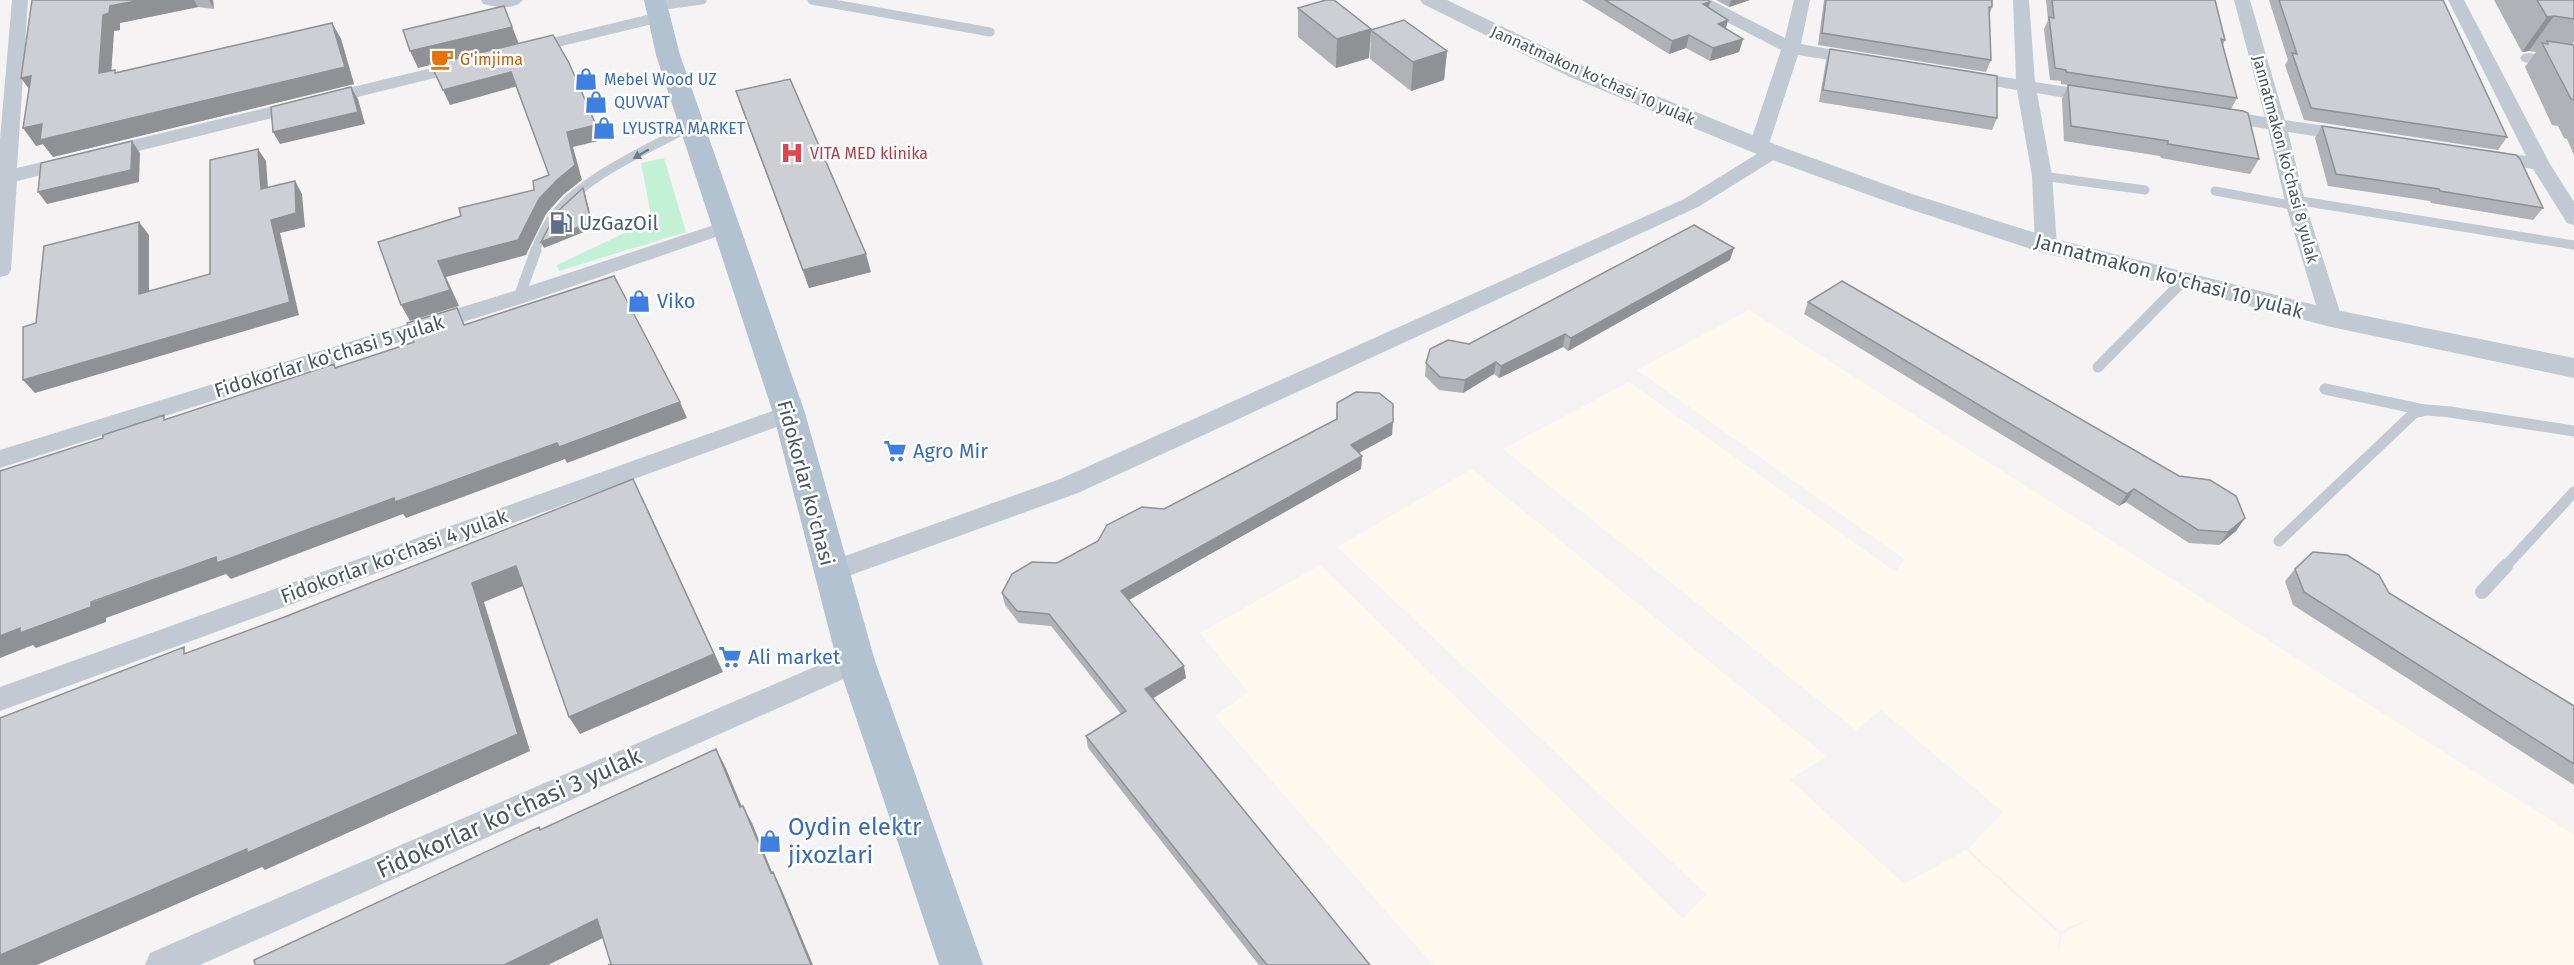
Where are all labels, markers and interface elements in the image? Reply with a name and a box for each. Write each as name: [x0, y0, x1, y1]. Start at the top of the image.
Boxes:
street label: Jannatmakon ko'chasi 10 yulak: [1488, 22, 1699, 129]
cafe icon: G'imjima: [429, 46, 455, 72]
place label: G'imjima: [460, 50, 523, 69]
street label: Jannatmakon ko'chasi 8 yulak: [2249, 53, 2323, 266]
shop icon: Mebel Wood UZ: [573, 66, 599, 92]
place label: Mebel Wood UZ: [604, 70, 717, 89]
shop icon: QUVVAT: [583, 89, 609, 115]
place label: QUVVAT: [614, 93, 671, 112]
shop icon: LYUSTRA MARKET: [591, 115, 617, 141]
place label: LYUSTRA MARKET: [622, 119, 746, 138]
hospital icon: VITA MED klinika: [779, 140, 805, 166]
place label: VITA MED klinika: [810, 144, 928, 163]
one-way arrow: [632, 149, 649, 159]
fuel station icon: UzGazOil: [548, 210, 574, 236]
place label: UzGazOil: [579, 211, 659, 235]
street label: Jannatmakon ko'chasi 10 yulak: [2032, 229, 2306, 324]
shop icon: Viko: [626, 288, 652, 314]
place label: Viko: [657, 289, 696, 313]
street label: Fidokorlar ko'chasi 5 yulak: [211, 309, 448, 402]
street label: Fidokorlar ko'chasi: [772, 398, 840, 568]
supermarket icon: Agro Mir: [882, 438, 908, 464]
place label: Agro Mir: [913, 439, 988, 463]
street label: Fidokorlar ko'chasi 4 yulak: [277, 503, 511, 608]
supermarket icon: Ali market: [717, 644, 743, 670]
place label: Ali market: [748, 645, 841, 669]
street label: Fidokorlar ko'chasi 3 yulak: [372, 742, 646, 884]
place label: Oydin elektr jixozlari: [787, 813, 922, 869]
shop icon: Oydin elektr jixozlari: [757, 828, 783, 854]

